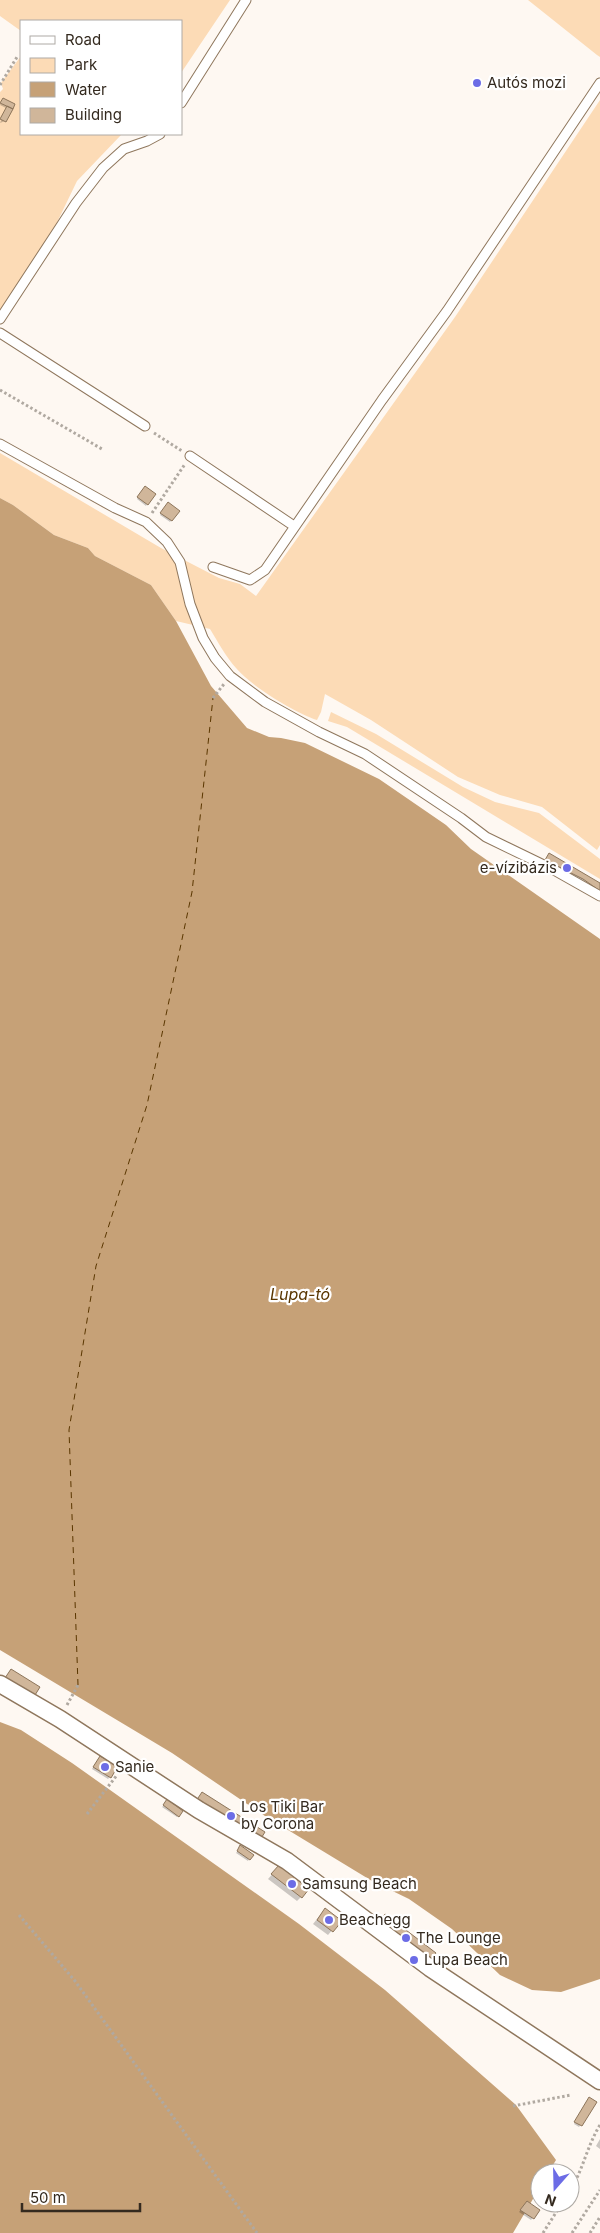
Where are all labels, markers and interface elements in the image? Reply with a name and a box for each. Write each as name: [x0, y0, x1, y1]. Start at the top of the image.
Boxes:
legend: [20, 20, 182, 135]
text: Road: [65, 30, 101, 49]
text: Park: [65, 55, 98, 74]
place label: Autós mozi: [487, 73, 566, 92]
marker: Autós mozi: [471, 77, 483, 89]
text: Water: [65, 80, 107, 99]
text: Building: [65, 105, 122, 124]
place label: e-vízibázis: [480, 858, 557, 877]
marker: e-vízibázis: [561, 862, 573, 874]
water label: Lupa-tó: [270, 1284, 330, 1304]
place label: Sanie: [115, 1757, 154, 1776]
marker: Sanie: [99, 1761, 111, 1773]
place label: Los Tiki Bar by Corona: [241, 1797, 324, 1833]
marker: Los Tiki Bar by Corona: [225, 1810, 237, 1822]
place label: Samsung Beach: [302, 1874, 417, 1893]
marker: Samsung Beach: [286, 1878, 298, 1890]
place label: Beachegg: [339, 1910, 411, 1929]
marker: Beachegg: [323, 1914, 335, 1926]
place label: The Lounge: [416, 1928, 501, 1947]
marker: The Lounge: [400, 1932, 412, 1944]
place label: Lupa Beach: [424, 1950, 508, 1969]
marker: Lupa Beach: [408, 1954, 420, 1966]
north arrow: [530, 2163, 580, 2213]
scale bar: [22, 2180, 140, 2212]
text: 50 m: [30, 2188, 66, 2207]
text: N: [542, 2191, 558, 2210]

